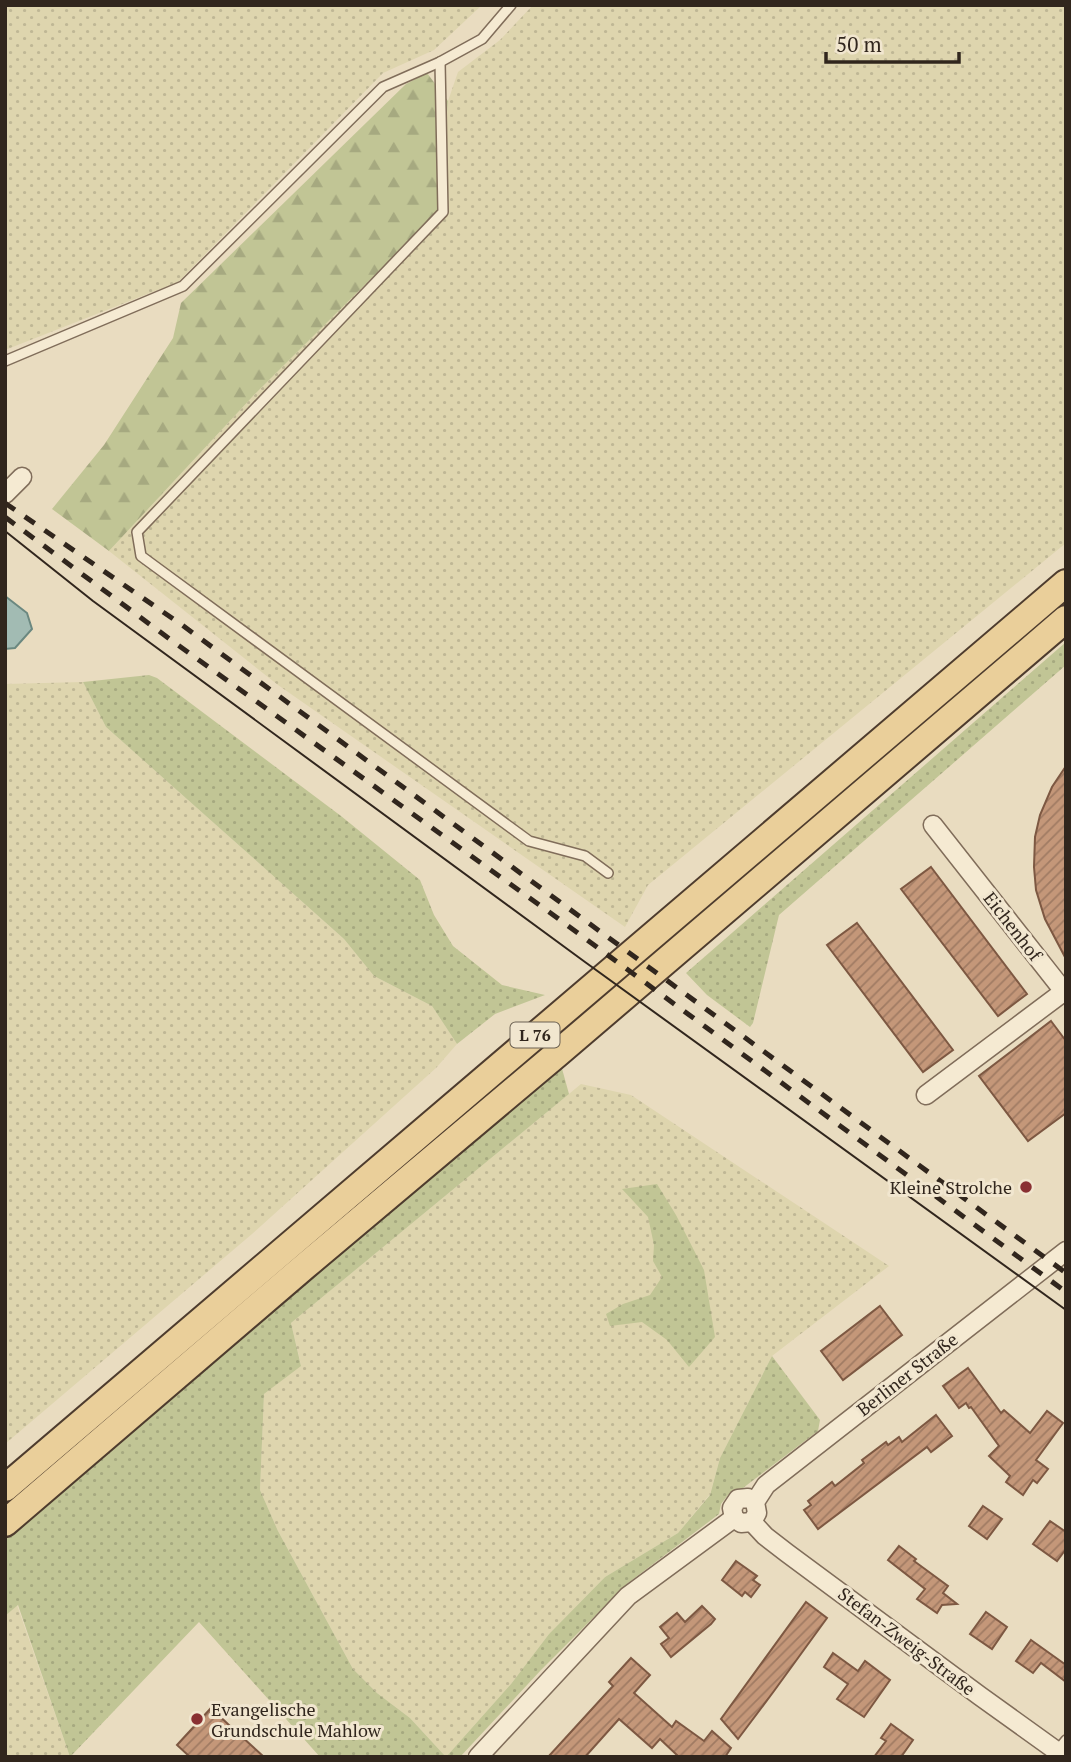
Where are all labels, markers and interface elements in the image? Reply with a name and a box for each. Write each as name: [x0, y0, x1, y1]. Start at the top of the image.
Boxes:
scale bar: [826, 21, 959, 65]
text: 50 m: [836, 30, 882, 58]
street label: Eichenhof: [979, 887, 1049, 967]
road number: L 76: [510, 1023, 560, 1048]
place label: Kleine Strolche: [890, 1175, 1012, 1199]
marker: Kleine Strolche: [1018, 1179, 1034, 1195]
street label: Berliner Straße: [852, 1327, 962, 1421]
street label: Stefan-Zweig-Straße: [833, 1581, 981, 1701]
place label: Evangelische Grundschule Mahlow: [211, 1697, 382, 1742]
marker: Evangelische Grundschule Mahlow: [189, 1711, 205, 1727]

